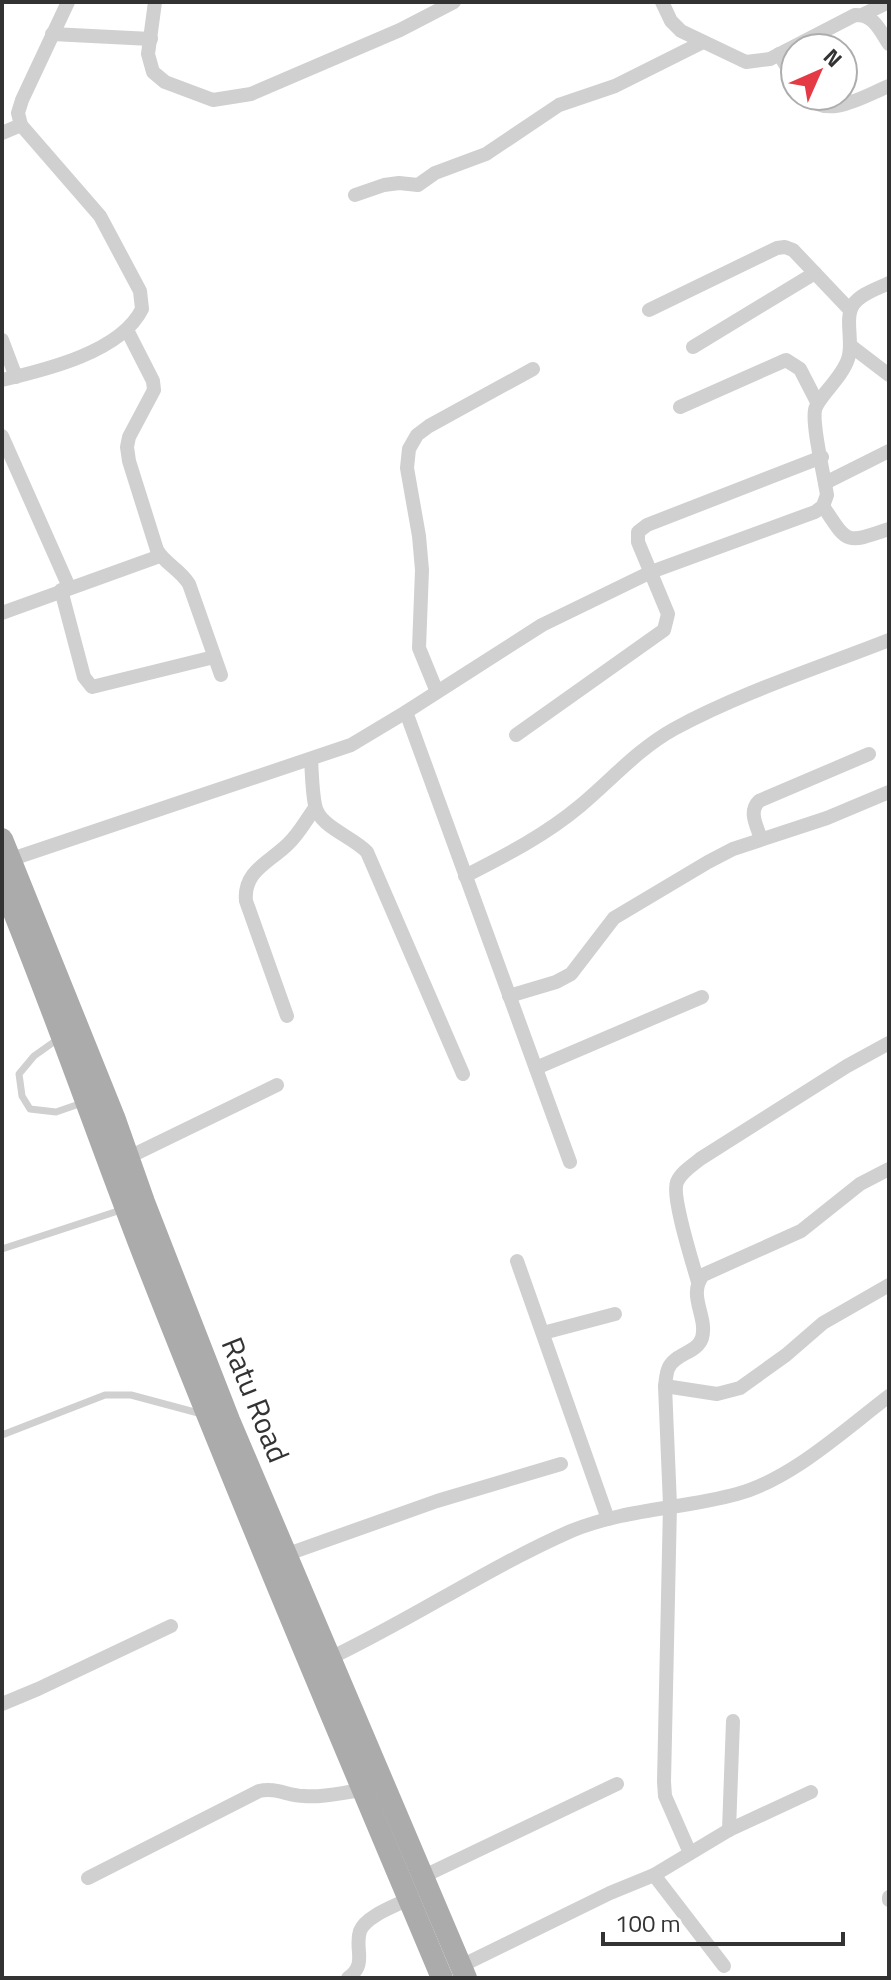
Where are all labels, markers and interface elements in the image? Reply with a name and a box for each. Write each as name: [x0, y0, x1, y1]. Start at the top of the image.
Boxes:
north arrow: [779, 32, 859, 112]
text: N: [816, 40, 851, 75]
street label: Ratu Road: [210, 1330, 302, 1469]
scale bar: [603, 1896, 843, 1946]
text: 100 m: [615, 1905, 681, 1941]

